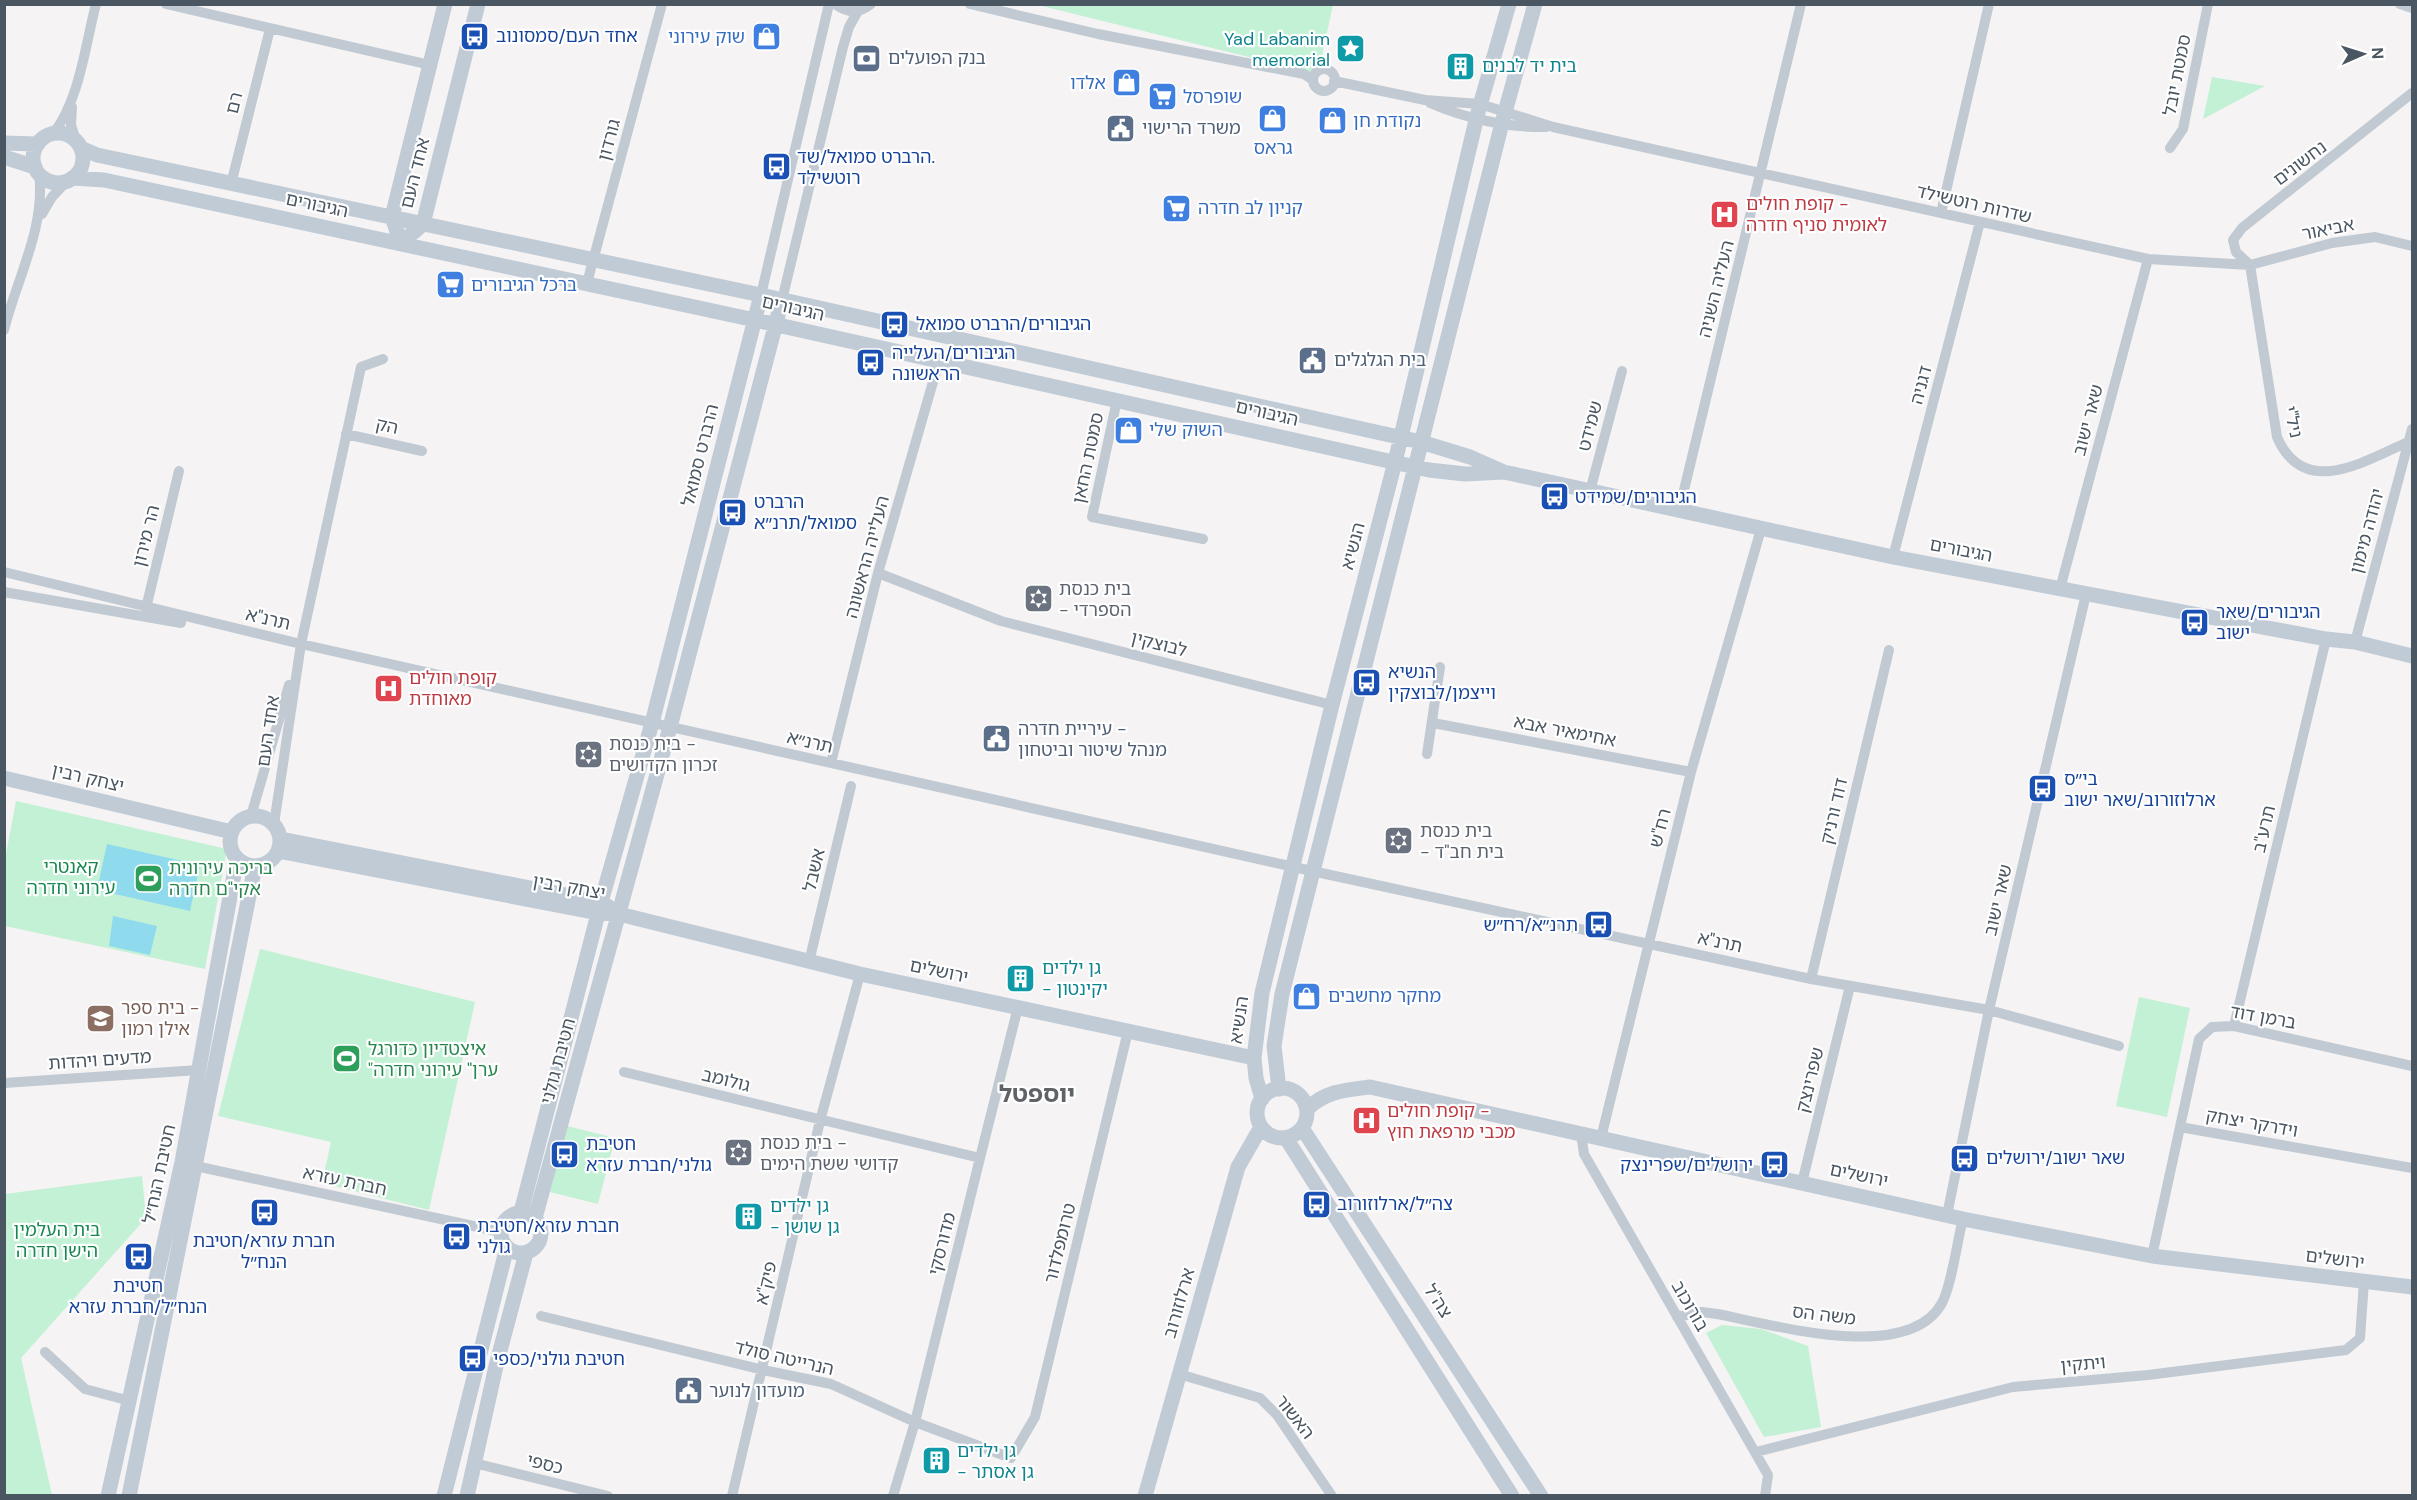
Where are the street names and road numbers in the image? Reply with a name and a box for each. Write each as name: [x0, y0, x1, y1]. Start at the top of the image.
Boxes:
street label: סמטת יובל: [2157, 32, 2197, 118]
street label: רם: [220, 90, 248, 116]
street label: גורדון: [592, 116, 626, 164]
street label: אחד העם: [395, 135, 435, 211]
street label: נחשונים: [2268, 135, 2332, 191]
street label: שדרות רוטשילד: [1914, 179, 2034, 229]
street label: הגיבורים: [283, 187, 351, 223]
street label: אביאור: [2300, 212, 2356, 246]
street label: העליה השניה: [1692, 238, 1740, 340]
street label: הגיבורים: [759, 289, 827, 327]
street label: דגניה: [1904, 363, 1938, 407]
street label: שאר ישוב: [2067, 382, 2109, 458]
street label: הגיבורים: [1233, 394, 1301, 432]
street label: שמידט: [1572, 398, 1608, 454]
street label: הרברט סמואל: [676, 401, 724, 509]
street label: ניל"י: [2278, 404, 2308, 440]
street label: סמטת החאן: [1067, 410, 1109, 506]
street label: הק: [373, 412, 401, 440]
street label: יהודה מימון: [2344, 486, 2390, 576]
street label: העלייה הראשונה: [839, 493, 895, 621]
street label: הר מירון: [127, 502, 165, 570]
street label: הנשיא: [1335, 520, 1371, 572]
street label: הגיבורים: [1927, 532, 1995, 568]
street label: תרנ"א: [243, 602, 293, 636]
street label: לבוצקין: [1128, 625, 1190, 663]
street label: אחד העם: [251, 694, 285, 768]
street label: אחימאיר אבא: [1512, 709, 1618, 753]
street label: תרנ״א: [785, 725, 835, 759]
street label: יצחק רבין: [49, 758, 127, 798]
street label: דוד ורניק: [1815, 775, 1853, 847]
street label: תרע"ב: [2247, 803, 2281, 855]
street label: רח"ש: [1643, 806, 1677, 850]
street label: אשבל: [797, 846, 831, 894]
street label: שאר ישוב: [1978, 862, 2018, 938]
street label: יצחק רבין: [531, 869, 607, 905]
street label: תרנ"א: [1695, 926, 1745, 958]
street label: ירושלים: [907, 953, 971, 989]
street label: הנשיא: [1224, 995, 1254, 1045]
street label: ברמן דוד: [2228, 999, 2298, 1035]
street label: חטיבת גולני: [535, 1015, 581, 1107]
street label: מדעים ויהדות: [48, 1044, 152, 1076]
street label: שפרינצק: [1790, 1045, 1830, 1115]
street label: גולומב: [699, 1062, 753, 1098]
street label: וידרקר יצחק: [2204, 1103, 2300, 1143]
street label: חטיבת הנח״ל: [137, 1122, 181, 1226]
street label: ירושלים: [1827, 1157, 1891, 1193]
street label: חברת עזרא: [301, 1160, 389, 1202]
street label: טרומפלדור: [1038, 1200, 1082, 1286]
street label: מדורסקי: [923, 1210, 961, 1278]
street label: ירושלים: [2304, 1243, 2366, 1275]
street label: פיק"א: [749, 1259, 783, 1307]
street label: ארלוזורוב: [1158, 1265, 1200, 1341]
street label: בורוכוב: [1666, 1276, 1714, 1336]
street label: צה"ל: [1418, 1279, 1458, 1323]
street label: משה הס: [1791, 1299, 1857, 1331]
street label: הנרייטה סולד: [732, 1335, 836, 1381]
street label: ויתקין: [2059, 1350, 2107, 1378]
street label: האשור: [1270, 1390, 1320, 1444]
street label: כספי: [524, 1448, 566, 1480]

